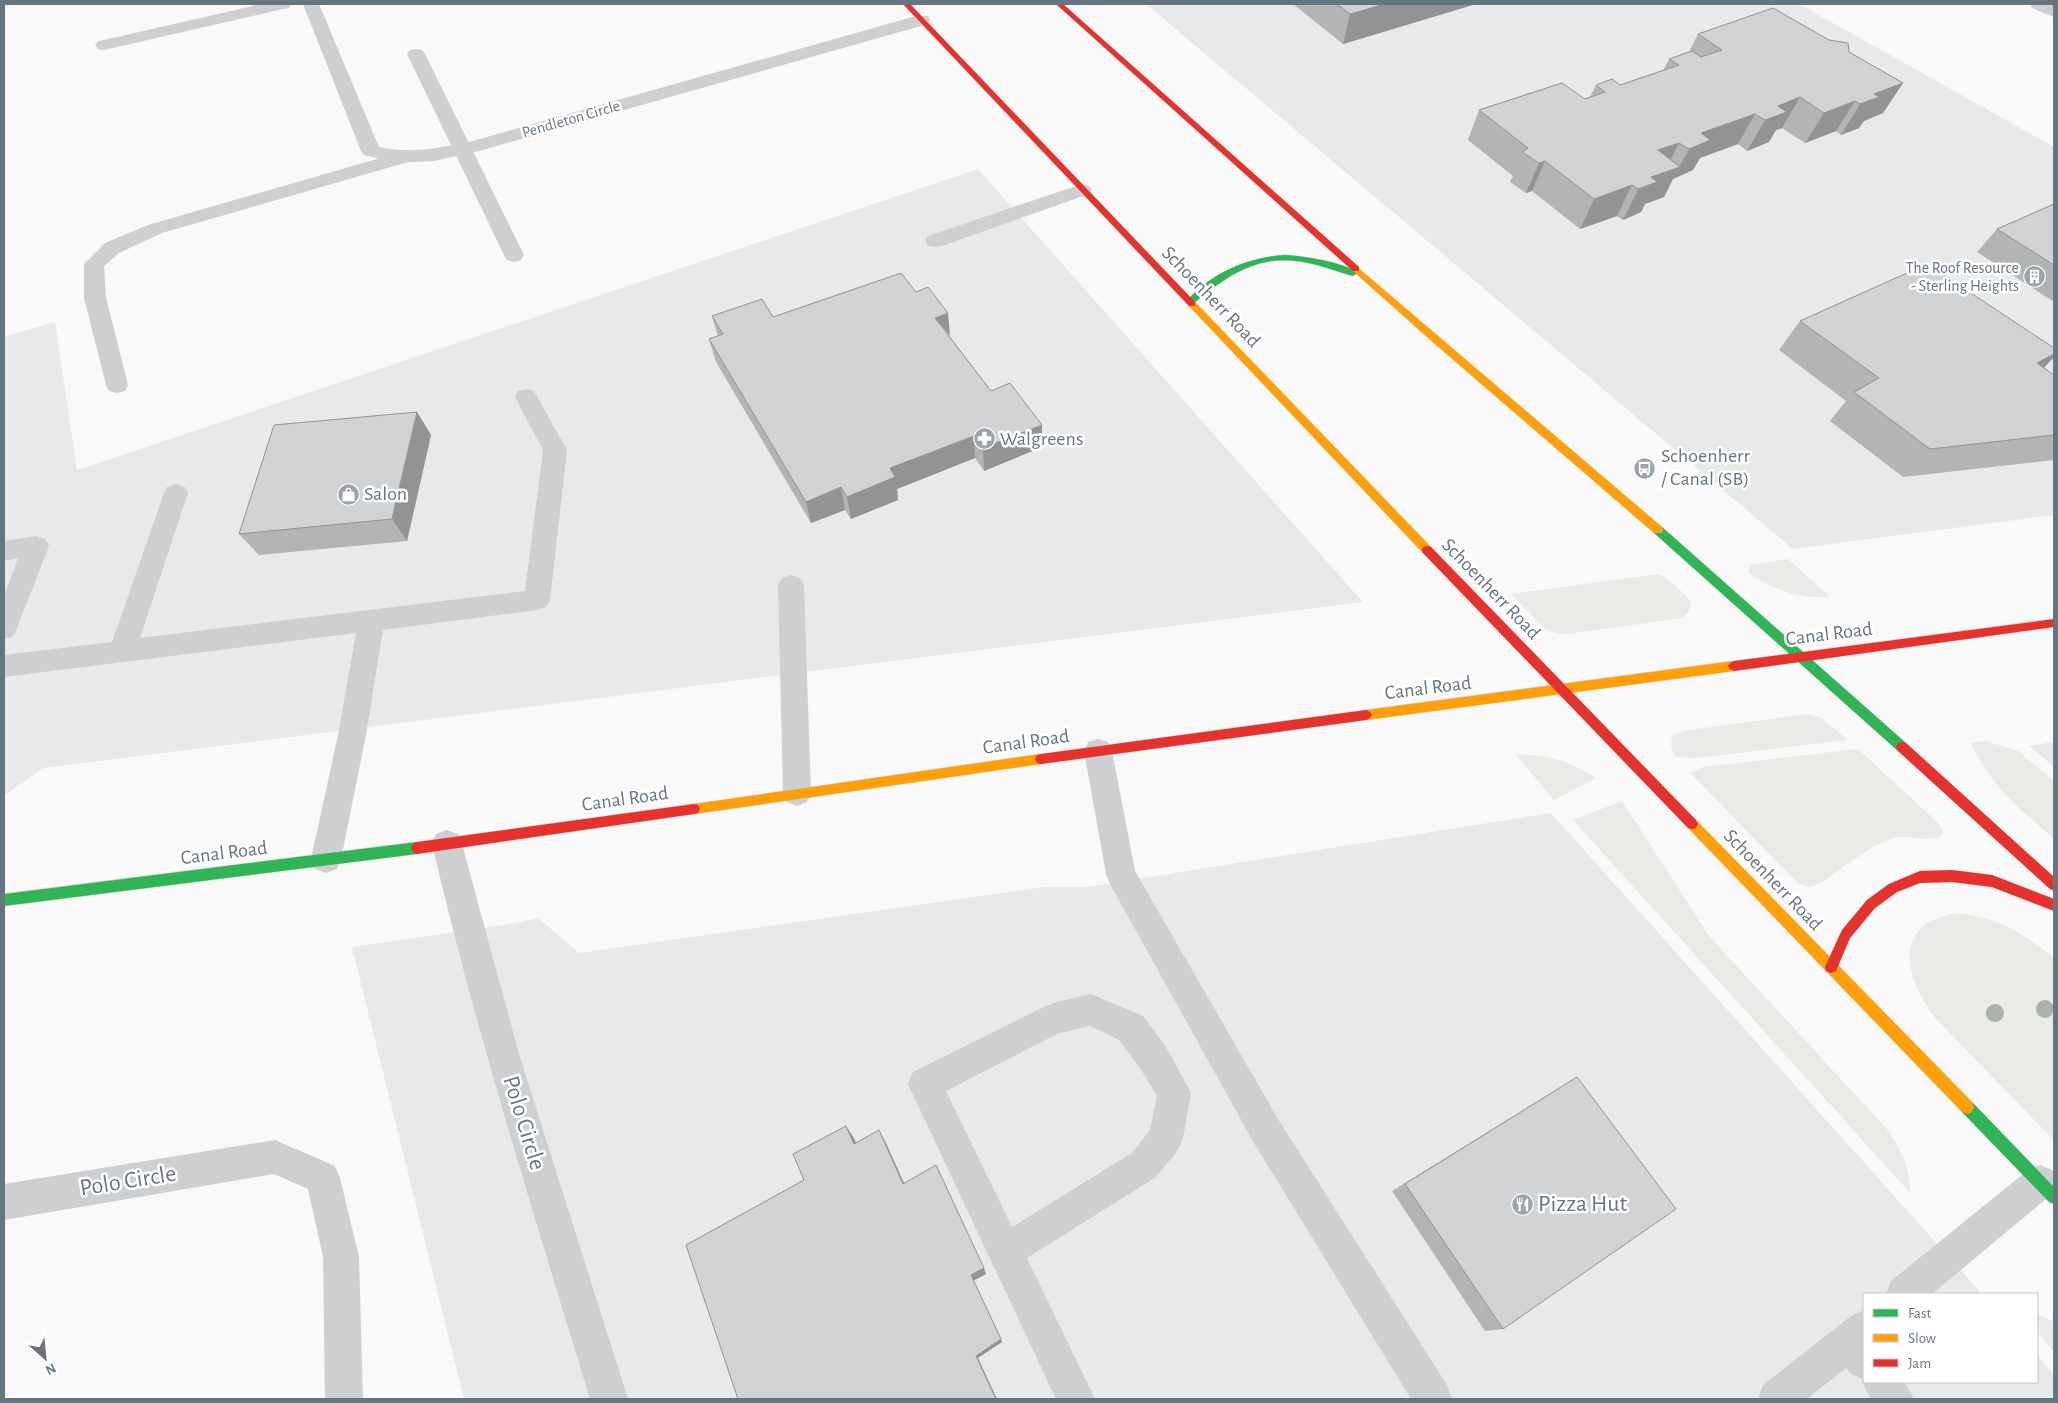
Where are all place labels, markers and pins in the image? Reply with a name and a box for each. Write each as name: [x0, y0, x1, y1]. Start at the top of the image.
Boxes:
place label: The Roof Resource - Sterling Heights: [1906, 260, 2019, 294]
building icon: The Roof Resource - Sterling Heights: [2023, 265, 2047, 289]
pharmacy icon: Walgreens: [972, 427, 996, 451]
place label: Walgreens: [1000, 429, 1083, 449]
place label: Schoenherr / Canal (SB): [1661, 446, 1751, 489]
bus stop icon: Schoenherr / Canal (SB): [1633, 456, 1657, 480]
shop icon: Salon: [336, 482, 360, 506]
place label: Salon: [364, 484, 407, 504]
restaurant icon: Pizza Hut: [1510, 1192, 1534, 1216]
place label: Pizza Hut: [1538, 1192, 1628, 1216]

